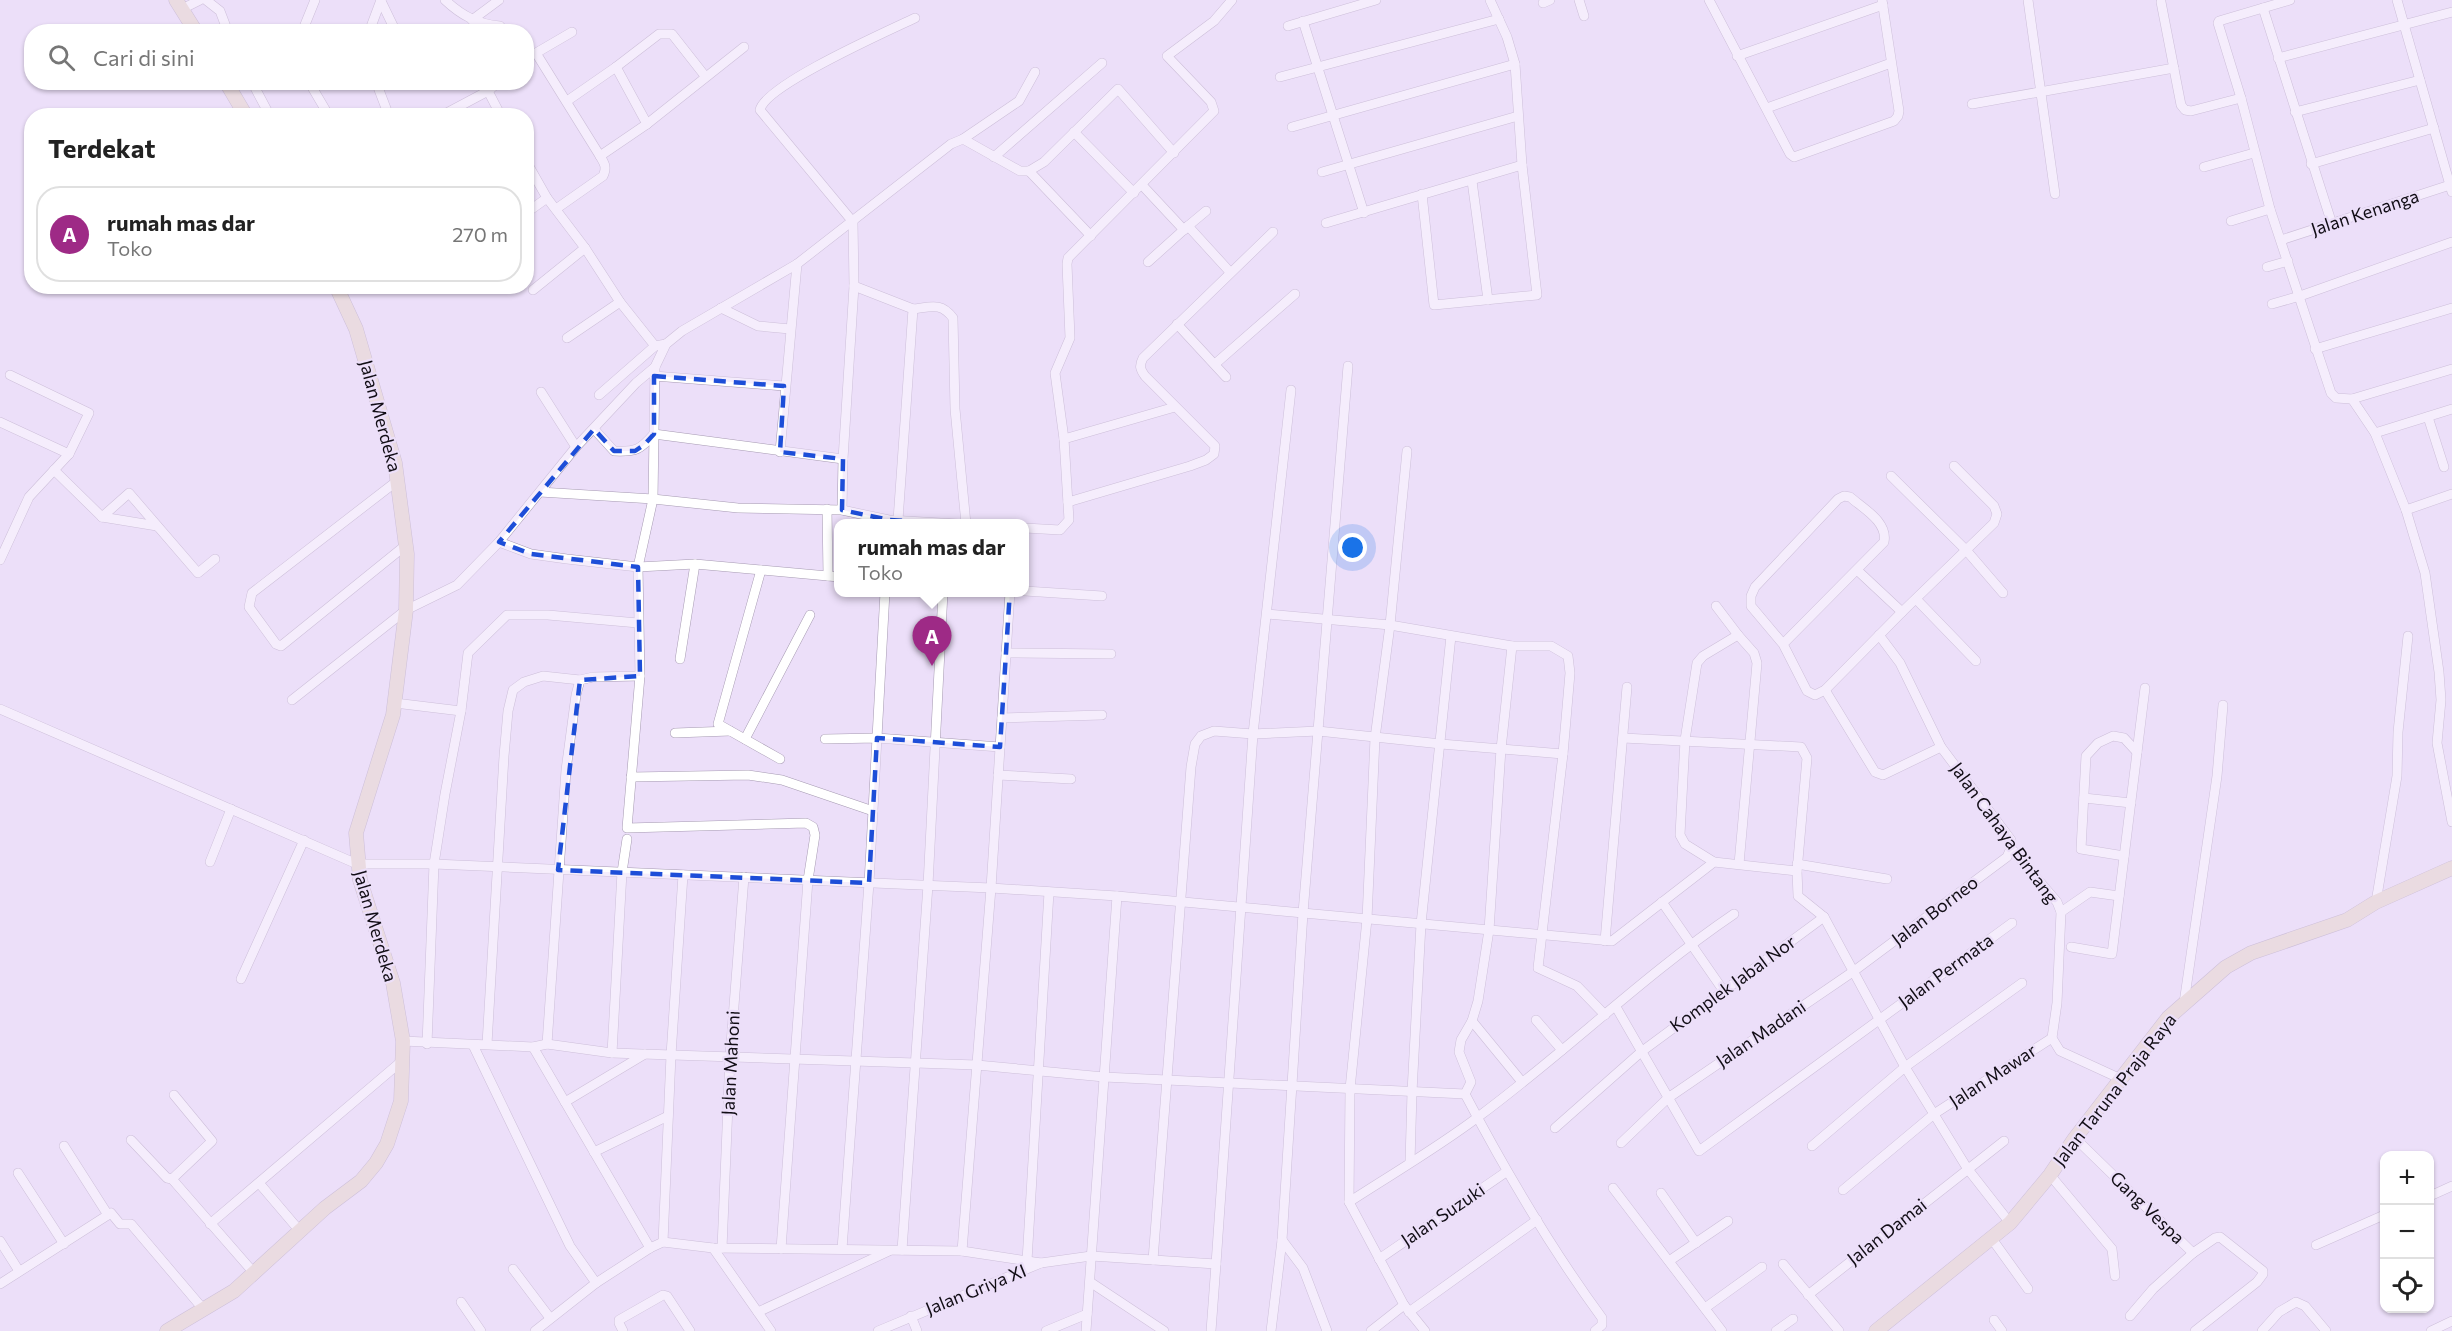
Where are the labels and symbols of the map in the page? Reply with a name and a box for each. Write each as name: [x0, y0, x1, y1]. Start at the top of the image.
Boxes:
street label: Jalan Kenanga: [2308, 184, 2422, 240]
street label: Jalan Merdeka: [355, 357, 406, 474]
your location: [1338, 533, 1367, 562]
pin: A: [912, 616, 952, 666]
street label: Jalan Cahaya Bintang: [1946, 758, 2064, 907]
street label: Jalan Merdeka: [350, 867, 402, 984]
street label: Jalan Borneo: [1887, 871, 1982, 950]
street label: Jalan Permata: [1894, 928, 1997, 1012]
street label: Komplek Jabal Nor: [1665, 930, 1800, 1036]
street label: Jalan Madani: [1711, 995, 1810, 1071]
street label: Jalan Taruna Praja Raya: [2048, 1009, 2180, 1170]
street label: Jalan Mahoni: [716, 1010, 744, 1116]
street label: Jalan Mawar: [1945, 1039, 2040, 1111]
street label: Gang Vespa: [2106, 1166, 2189, 1248]
street label: Jalan Suzuki: [1396, 1178, 1489, 1250]
street label: Jalan Damai: [1842, 1193, 1931, 1269]
street label: Jalan Griya XI: [922, 1259, 1029, 1319]

